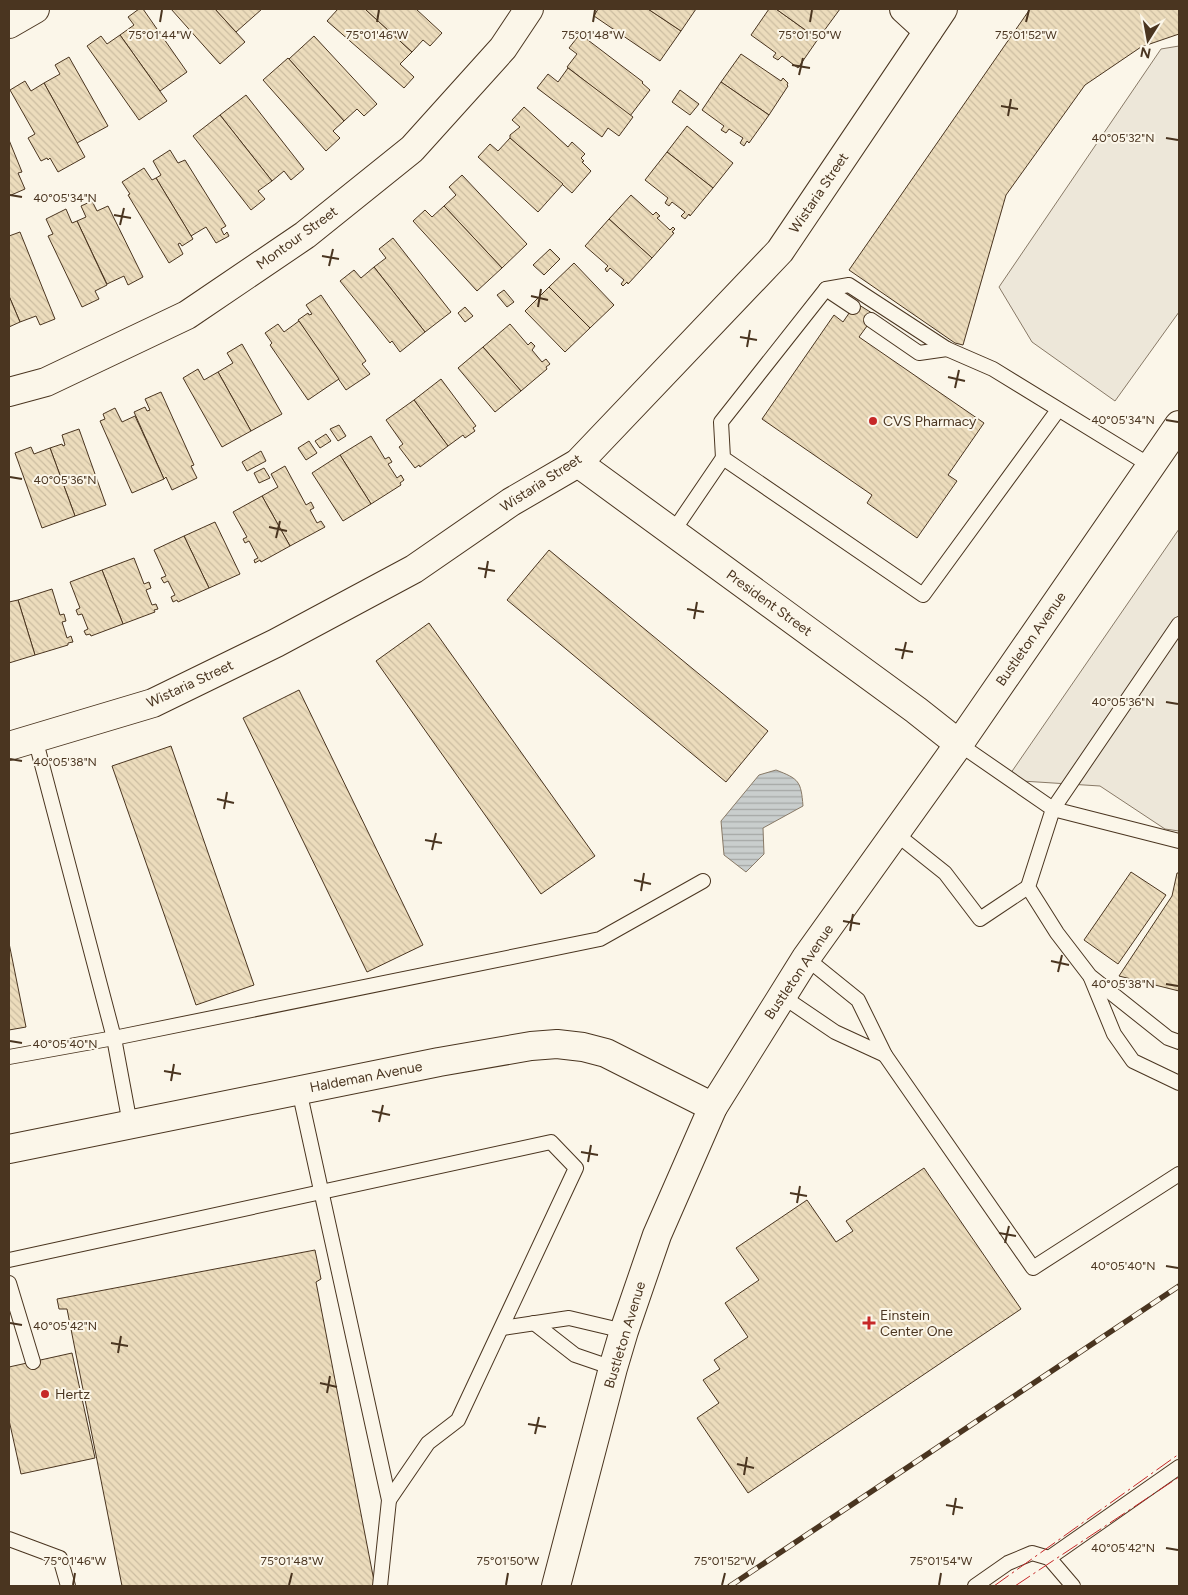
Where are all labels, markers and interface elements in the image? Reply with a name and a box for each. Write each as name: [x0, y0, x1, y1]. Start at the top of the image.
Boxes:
north arrow: [1123, 15, 1173, 65]
text: 75°01'44"W: [128, 28, 192, 42]
text: 75°01'46"W: [346, 28, 409, 42]
text: 75°01'48"W: [561, 28, 625, 42]
text: 75°01'50"W: [779, 28, 842, 42]
text: 75°01'52"W: [995, 28, 1057, 42]
text: N: [1139, 43, 1153, 62]
text: 40°05'32"N: [1092, 131, 1154, 145]
street label: Wistaria Street: [786, 150, 852, 236]
text: 40°05'34"N: [33, 191, 97, 205]
street label: Montour Street: [253, 203, 341, 273]
place label: CVS Pharmacy: [883, 413, 977, 430]
text: 40°05'34"N: [1091, 413, 1155, 427]
marker: CVS Pharmacy: [867, 415, 879, 427]
street label: Wistaria Street: [497, 450, 585, 516]
text: 40°05'36"N: [33, 473, 97, 487]
street label: President Street: [723, 566, 815, 640]
street label: Bustleton Avenue: [992, 588, 1070, 689]
street label: Wistaria Street: [144, 657, 236, 711]
text: 40°05'36"N: [1091, 695, 1155, 709]
text: 40°05'38"N: [33, 755, 97, 769]
street label: Bustleton Avenue: [761, 921, 837, 1023]
text: 40°05'38"N: [1091, 977, 1155, 991]
text: 40°05'40"N: [33, 1037, 97, 1051]
street label: Haldeman Avenue: [308, 1058, 424, 1096]
text: 40°05'40"N: [1091, 1259, 1155, 1273]
street label: Bustleton Avenue: [601, 1279, 649, 1391]
place label: Einstein Center One: [880, 1307, 953, 1340]
marker: Einstein Center One: [862, 1316, 876, 1330]
text: 40°05'42"N: [33, 1319, 97, 1333]
place label: Hertz: [55, 1386, 90, 1403]
marker: Hertz: [39, 1388, 51, 1400]
text: 40°05'42"N: [1091, 1541, 1155, 1555]
text: 75°01'46"W: [44, 1554, 107, 1568]
text: 75°01'48"W: [260, 1554, 324, 1568]
text: 75°01'50"W: [477, 1554, 540, 1568]
text: 75°01'52"W: [694, 1554, 756, 1568]
text: 75°01'54"W: [910, 1554, 973, 1568]

